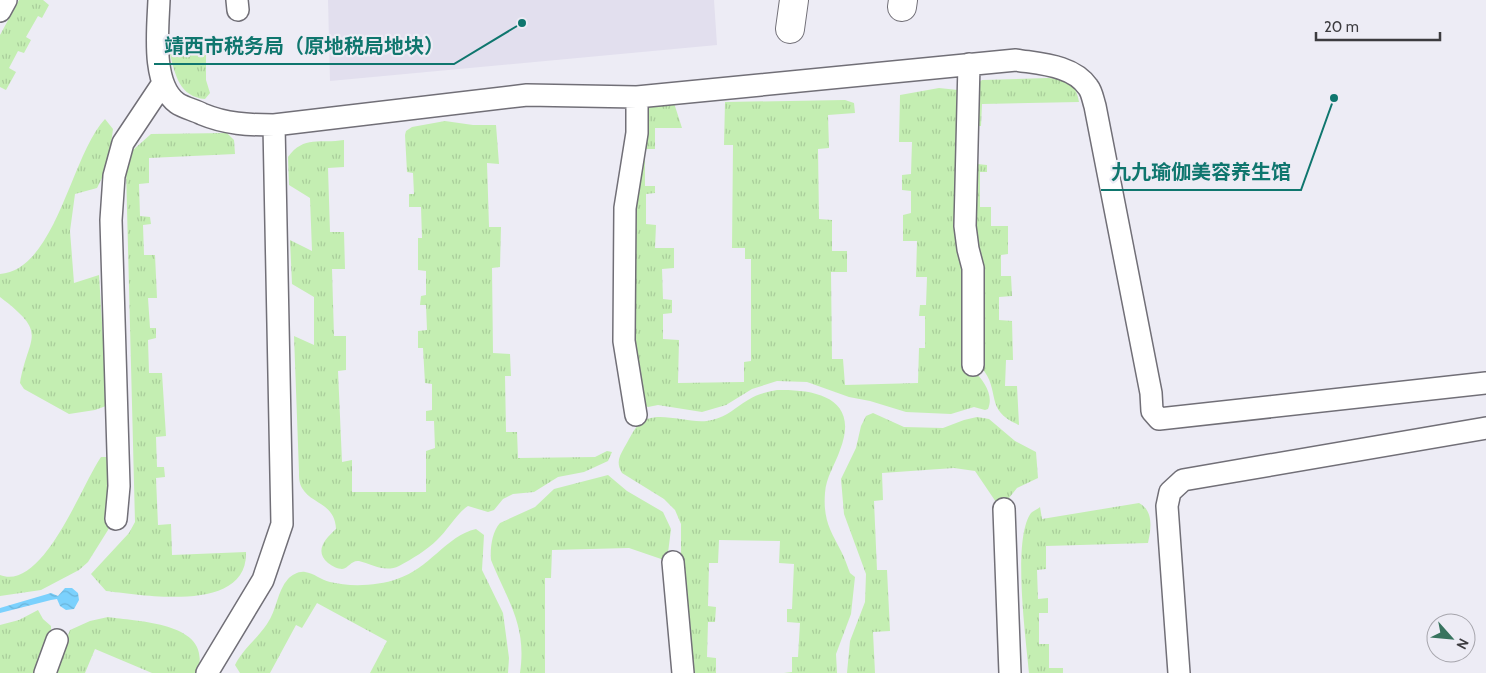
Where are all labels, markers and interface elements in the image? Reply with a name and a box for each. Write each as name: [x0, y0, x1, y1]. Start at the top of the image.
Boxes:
scale bar: [1316, 10, 1440, 42]
text: 20 m: [1324, 18, 1359, 36]
callout: 靖西市税务局（原地税局地块）: [154, 29, 454, 64]
text: 靖西市税务局（原地税局地块）: [164, 34, 444, 58]
callout: 九九瑜伽美容养生馆: [1101, 155, 1301, 190]
text: 九九瑜伽美容养生馆: [1111, 160, 1291, 184]
north arrow: [1426, 613, 1476, 663]
text: N: [1452, 635, 1473, 652]

